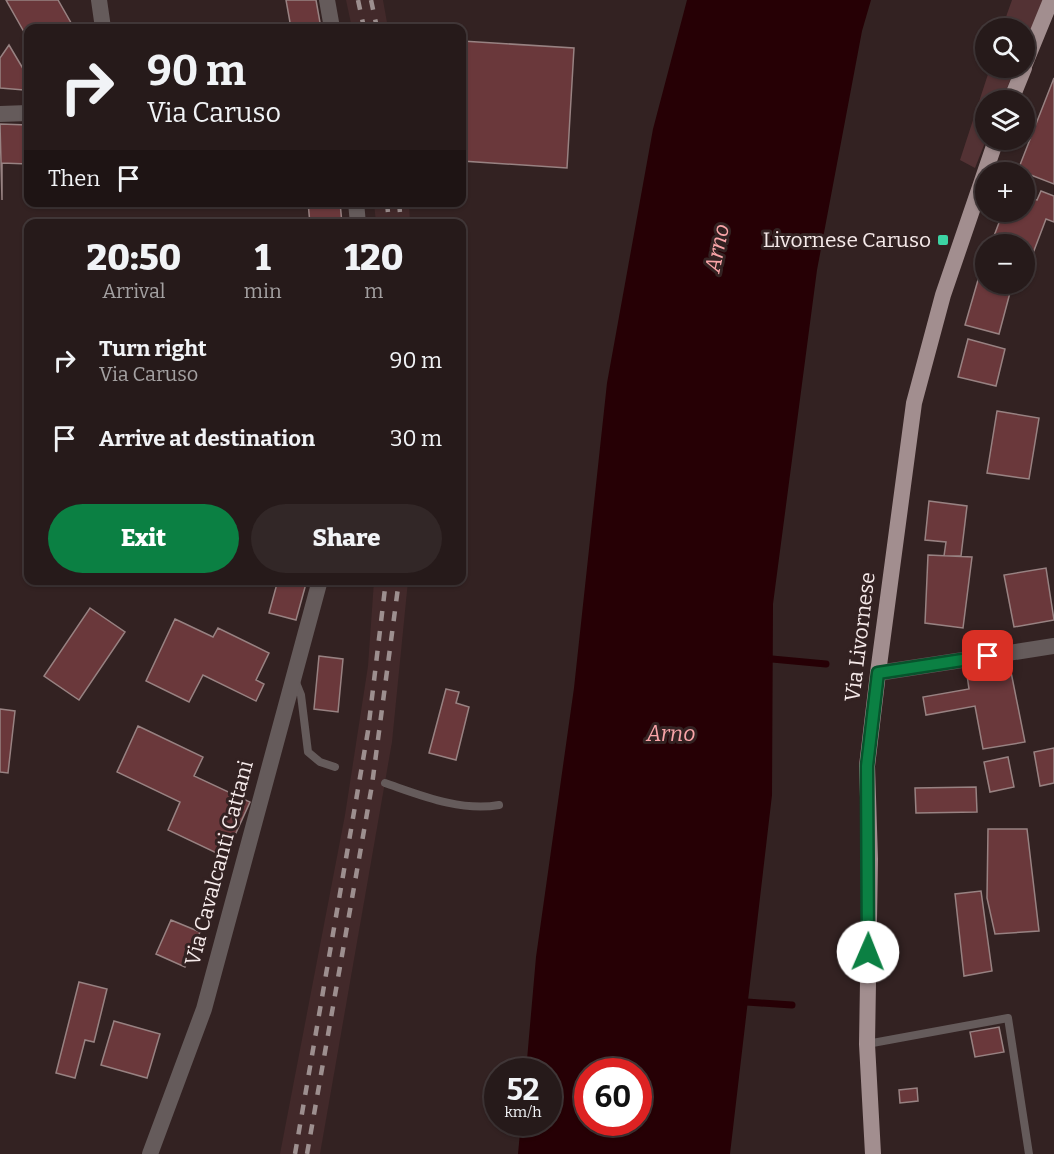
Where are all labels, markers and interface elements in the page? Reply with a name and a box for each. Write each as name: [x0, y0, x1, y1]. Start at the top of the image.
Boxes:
map controls: [975, 18, 1035, 294]
button: search: [975, 18, 1035, 78]
text: 90 m: [147, 46, 246, 96]
icon: right: [48, 48, 126, 126]
button: layers: [975, 90, 1035, 150]
text: Via Caruso: [147, 97, 281, 129]
icon: arrive: [112, 162, 145, 195]
button: +: [975, 162, 1035, 222]
text: Then: [48, 165, 100, 192]
water label: Arno: [699, 221, 735, 276]
place label: Livornese Caruso: [763, 227, 931, 253]
marker: Livornese Caruso: [936, 233, 950, 247]
button: −: [975, 234, 1035, 294]
text: 20:50: [87, 236, 181, 280]
text: 1: [255, 236, 271, 280]
text: 120: [344, 236, 403, 280]
text: Arrival: [102, 279, 166, 303]
text: min: [244, 279, 282, 303]
text: m: [364, 279, 383, 303]
text: Turn right: [99, 335, 207, 362]
icon: right: [48, 344, 81, 377]
text: 90 m: [390, 347, 442, 374]
text: Via Caruso: [99, 362, 198, 386]
icon: arrive: [48, 422, 81, 455]
text: Arrive at destination: [99, 425, 315, 452]
text: 30 m: [390, 425, 442, 452]
button: Exit: [48, 504, 239, 573]
button: Share: [251, 504, 442, 573]
street label: Via Livornese: [839, 571, 881, 703]
pin: [962, 630, 1013, 681]
icon: arrive: [971, 639, 1004, 672]
water label: Arno: [646, 720, 695, 747]
street label: Via Cavalcanti Cattani: [179, 758, 259, 968]
position arrow: [836, 920, 900, 984]
speed limit sign: 60: [574, 1058, 652, 1136]
text: 52: [507, 1072, 539, 1108]
text: km/h: [504, 1103, 542, 1121]

